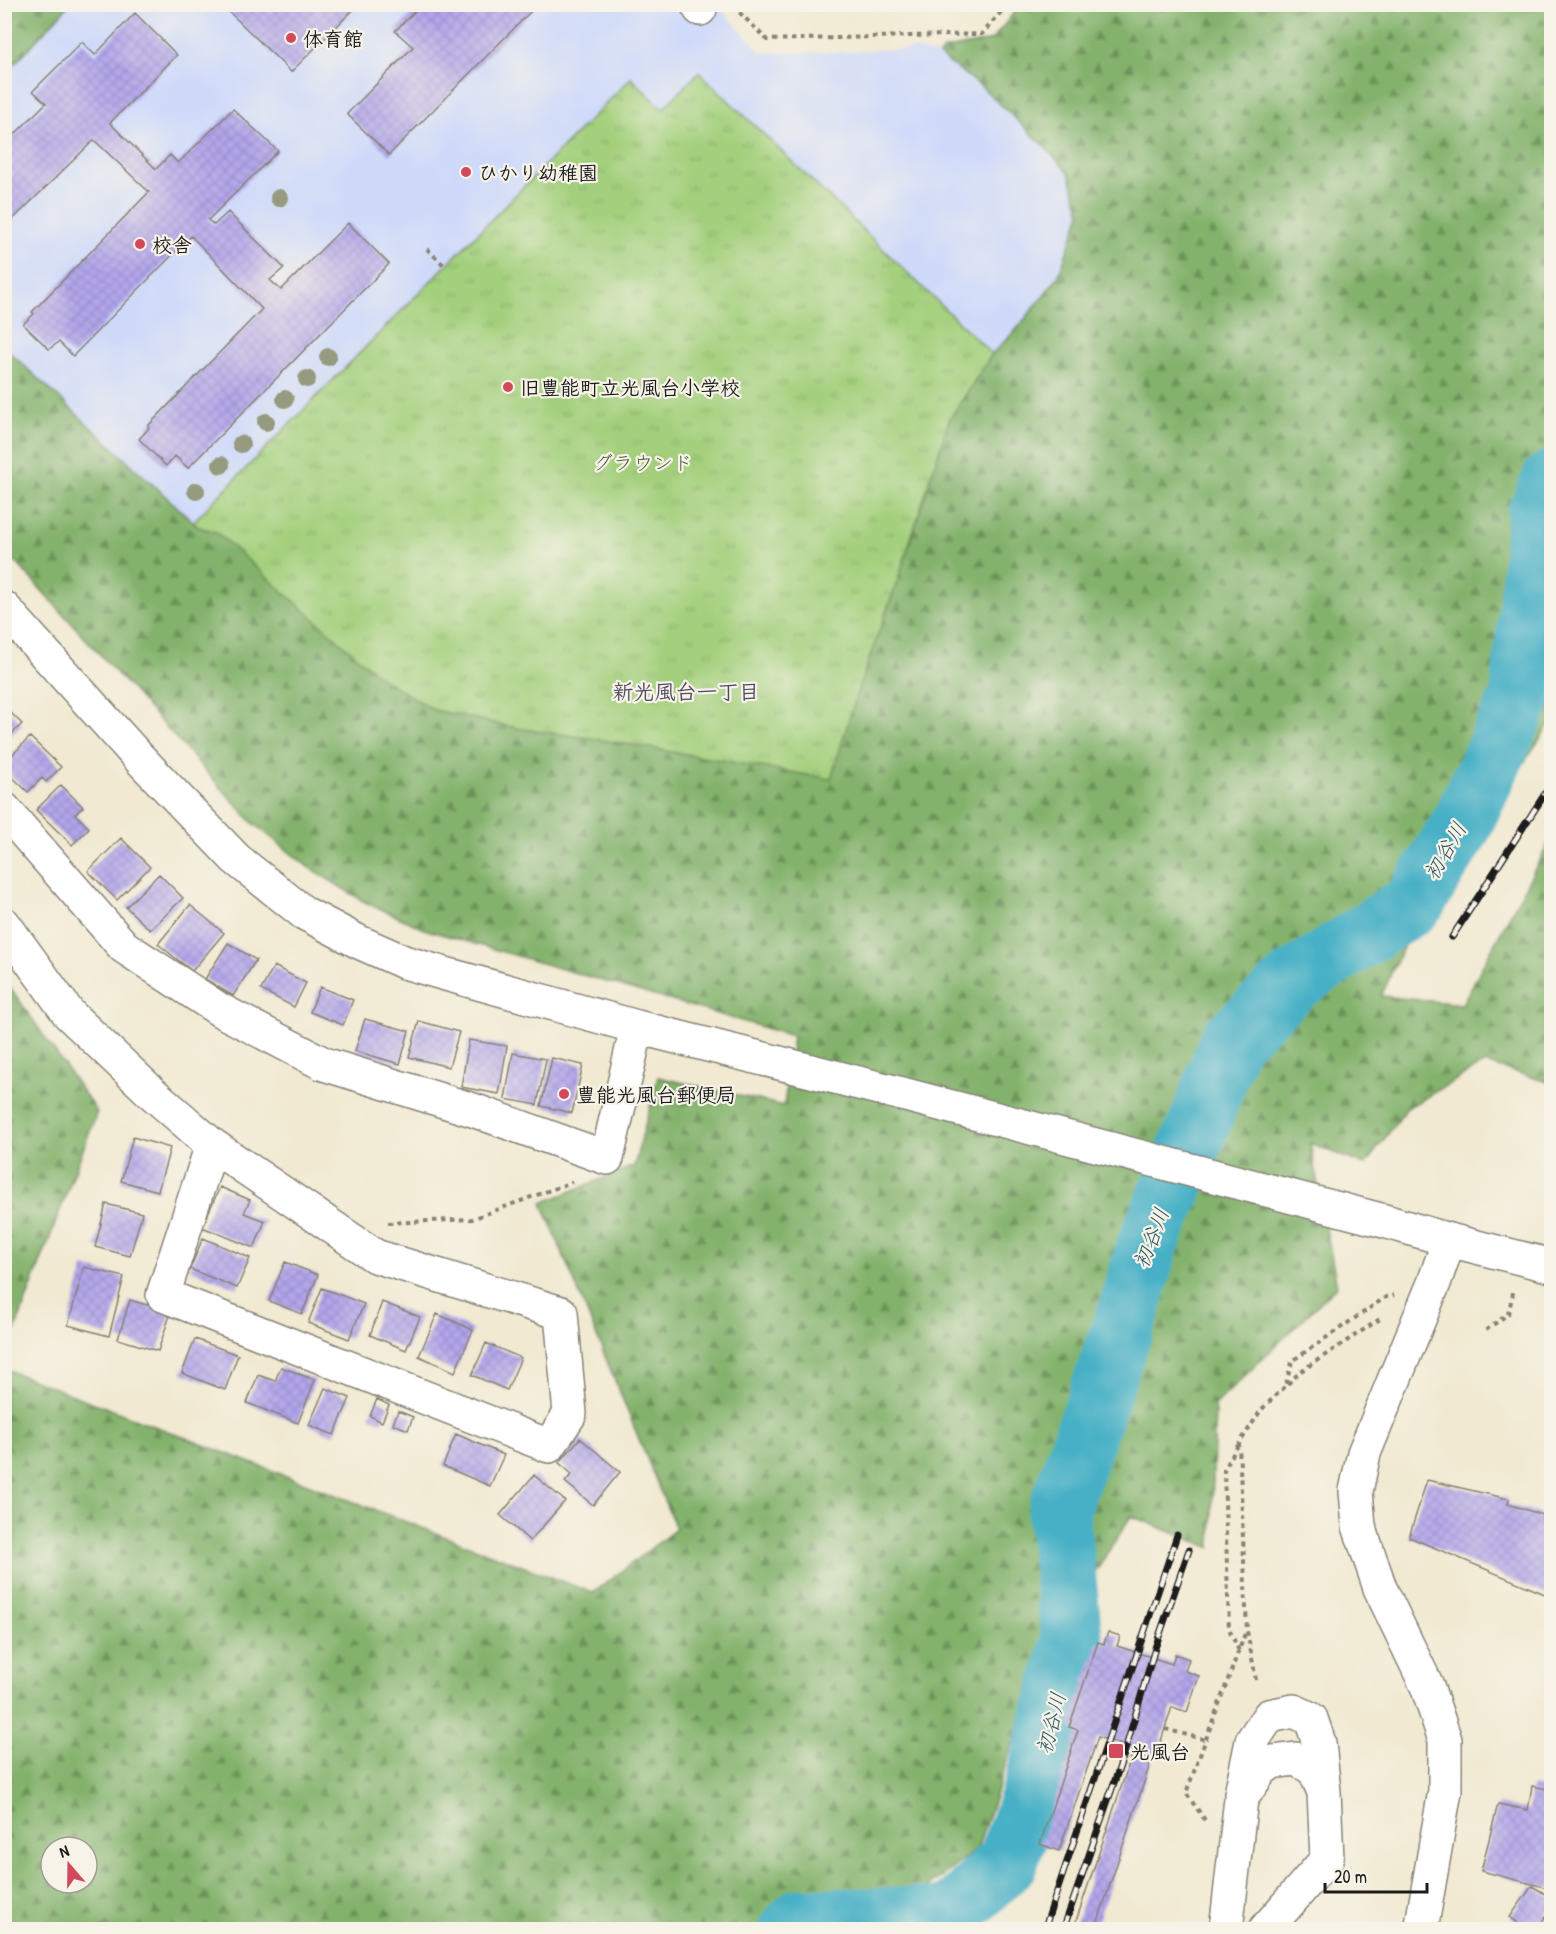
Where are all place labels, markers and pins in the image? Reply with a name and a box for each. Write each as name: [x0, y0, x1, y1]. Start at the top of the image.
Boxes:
place label: 体育館: [303, 25, 363, 52]
marker: 体育館: [284, 31, 298, 45]
place label: ひかり幼稚園: [478, 159, 598, 186]
marker: ひかり幼稚園: [459, 165, 473, 179]
place label: 校舎: [152, 231, 192, 258]
marker: 校舎: [133, 237, 147, 251]
place label: 旧豊能町立光風台小学校: [520, 374, 740, 401]
marker: 旧豊能町立光風台小学校: [501, 380, 515, 394]
place label: 豊能光風台郵便局: [576, 1081, 736, 1108]
marker: 豊能光風台郵便局: [557, 1087, 571, 1101]
place label: 光風台: [1130, 1738, 1190, 1765]
marker: 光風台: [1107, 1742, 1125, 1760]

